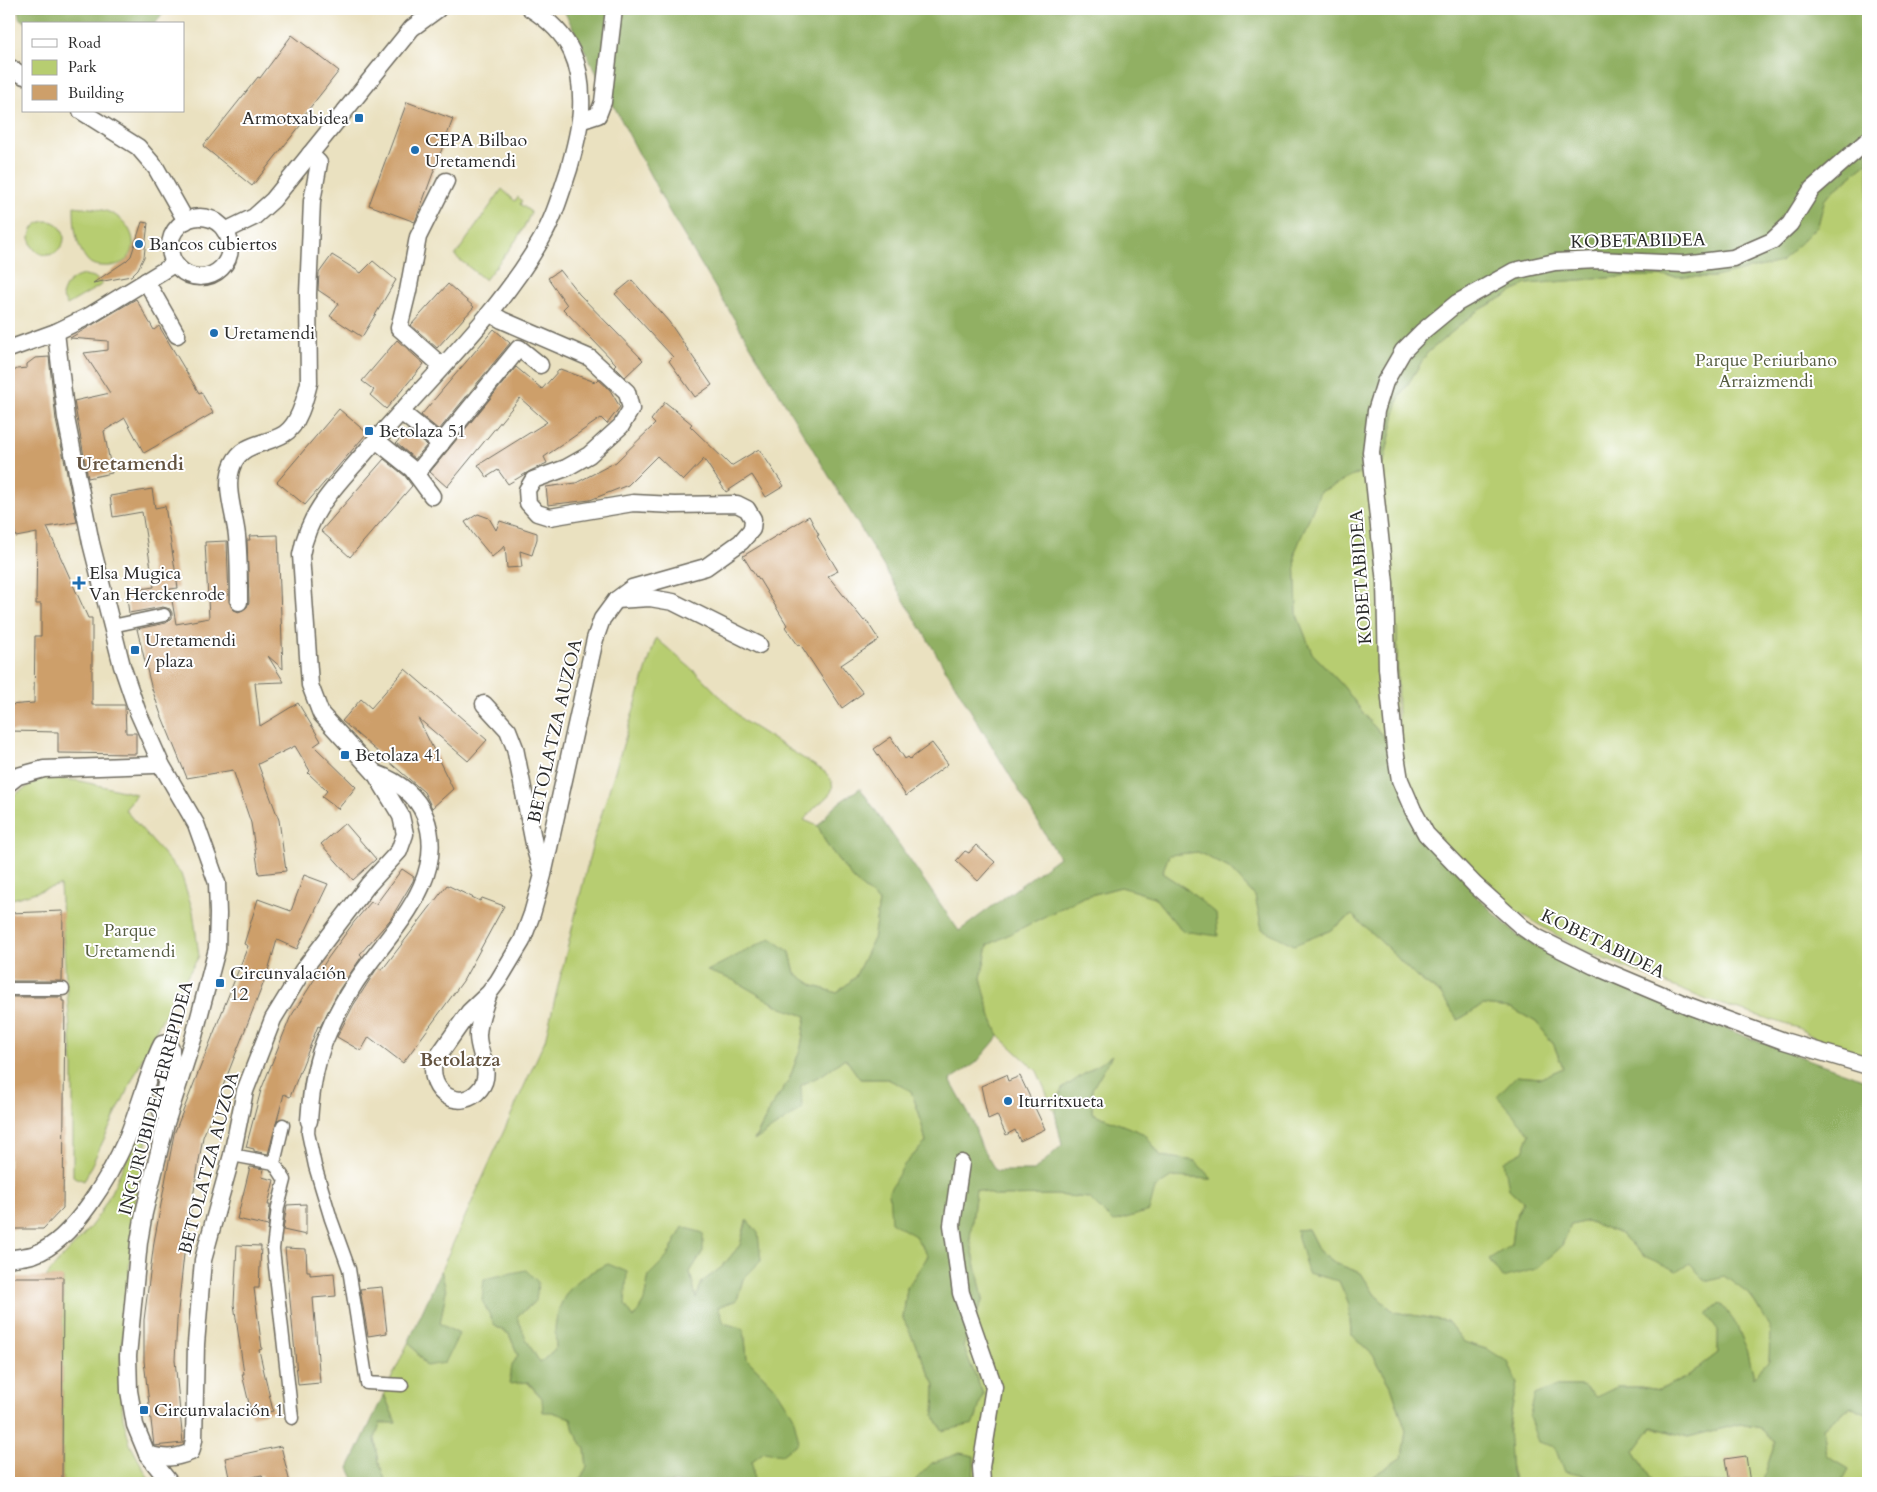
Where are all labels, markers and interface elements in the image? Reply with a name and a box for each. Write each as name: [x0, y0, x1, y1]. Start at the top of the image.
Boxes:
legend: [22, 22, 185, 112]
text: Road: [68, 33, 101, 53]
text: Park: [68, 57, 97, 77]
text: Building: [68, 83, 124, 103]
place label: Armotxabidea: [242, 106, 349, 131]
marker: Armotxabidea: [353, 112, 365, 124]
place label: CEPA Bilbao Uretamendi: [425, 128, 527, 174]
marker: CEPA Bilbao Uretamendi: [409, 144, 421, 156]
street label: KOBETABIDEA: [1570, 227, 1706, 255]
place label: Bancos cubiertos: [149, 232, 277, 257]
marker: Bancos cubiertos: [133, 238, 145, 250]
place label: Uretamendi: [224, 321, 315, 346]
marker: Uretamendi: [208, 327, 220, 339]
park label: Parque Periurbano Arraizmendi: [1695, 348, 1837, 394]
place label: Betolaza 51: [379, 419, 466, 444]
marker: Betolaza 51: [363, 425, 375, 437]
district label: Uretamendi: [76, 450, 184, 477]
street label: KOBETABIDEA: [1344, 508, 1378, 645]
place label: Elsa Mugica Van Herckenrode: [89, 561, 225, 607]
marker: Elsa Mugica Van Herckenrode: [73, 577, 85, 589]
place label: Uretamendi / plaza: [145, 628, 236, 674]
street label: BETOLATZA AUZOA: [522, 636, 588, 825]
marker: Uretamendi / plaza: [129, 644, 141, 656]
place label: Betolaza 41: [355, 743, 442, 768]
marker: Betolaza 41: [339, 749, 351, 761]
street label: KOBETABIDEA: [1537, 903, 1669, 985]
park label: Parque Uretamendi: [84, 918, 176, 964]
place label: Circunvalación 12: [230, 961, 347, 1007]
marker: Circunvalación 12: [214, 977, 226, 989]
street label: INGURUBIDEA ERREPIDEA: [113, 978, 199, 1218]
district label: Betolatza: [419, 1047, 501, 1073]
street label: BETOLATZA AUZOA: [173, 1069, 245, 1257]
place label: Iturritxueta: [1018, 1089, 1104, 1114]
marker: Iturritxueta: [1002, 1095, 1014, 1107]
place label: Circunvalación 1: [154, 1398, 284, 1423]
marker: Circunvalación 1: [138, 1404, 150, 1416]

